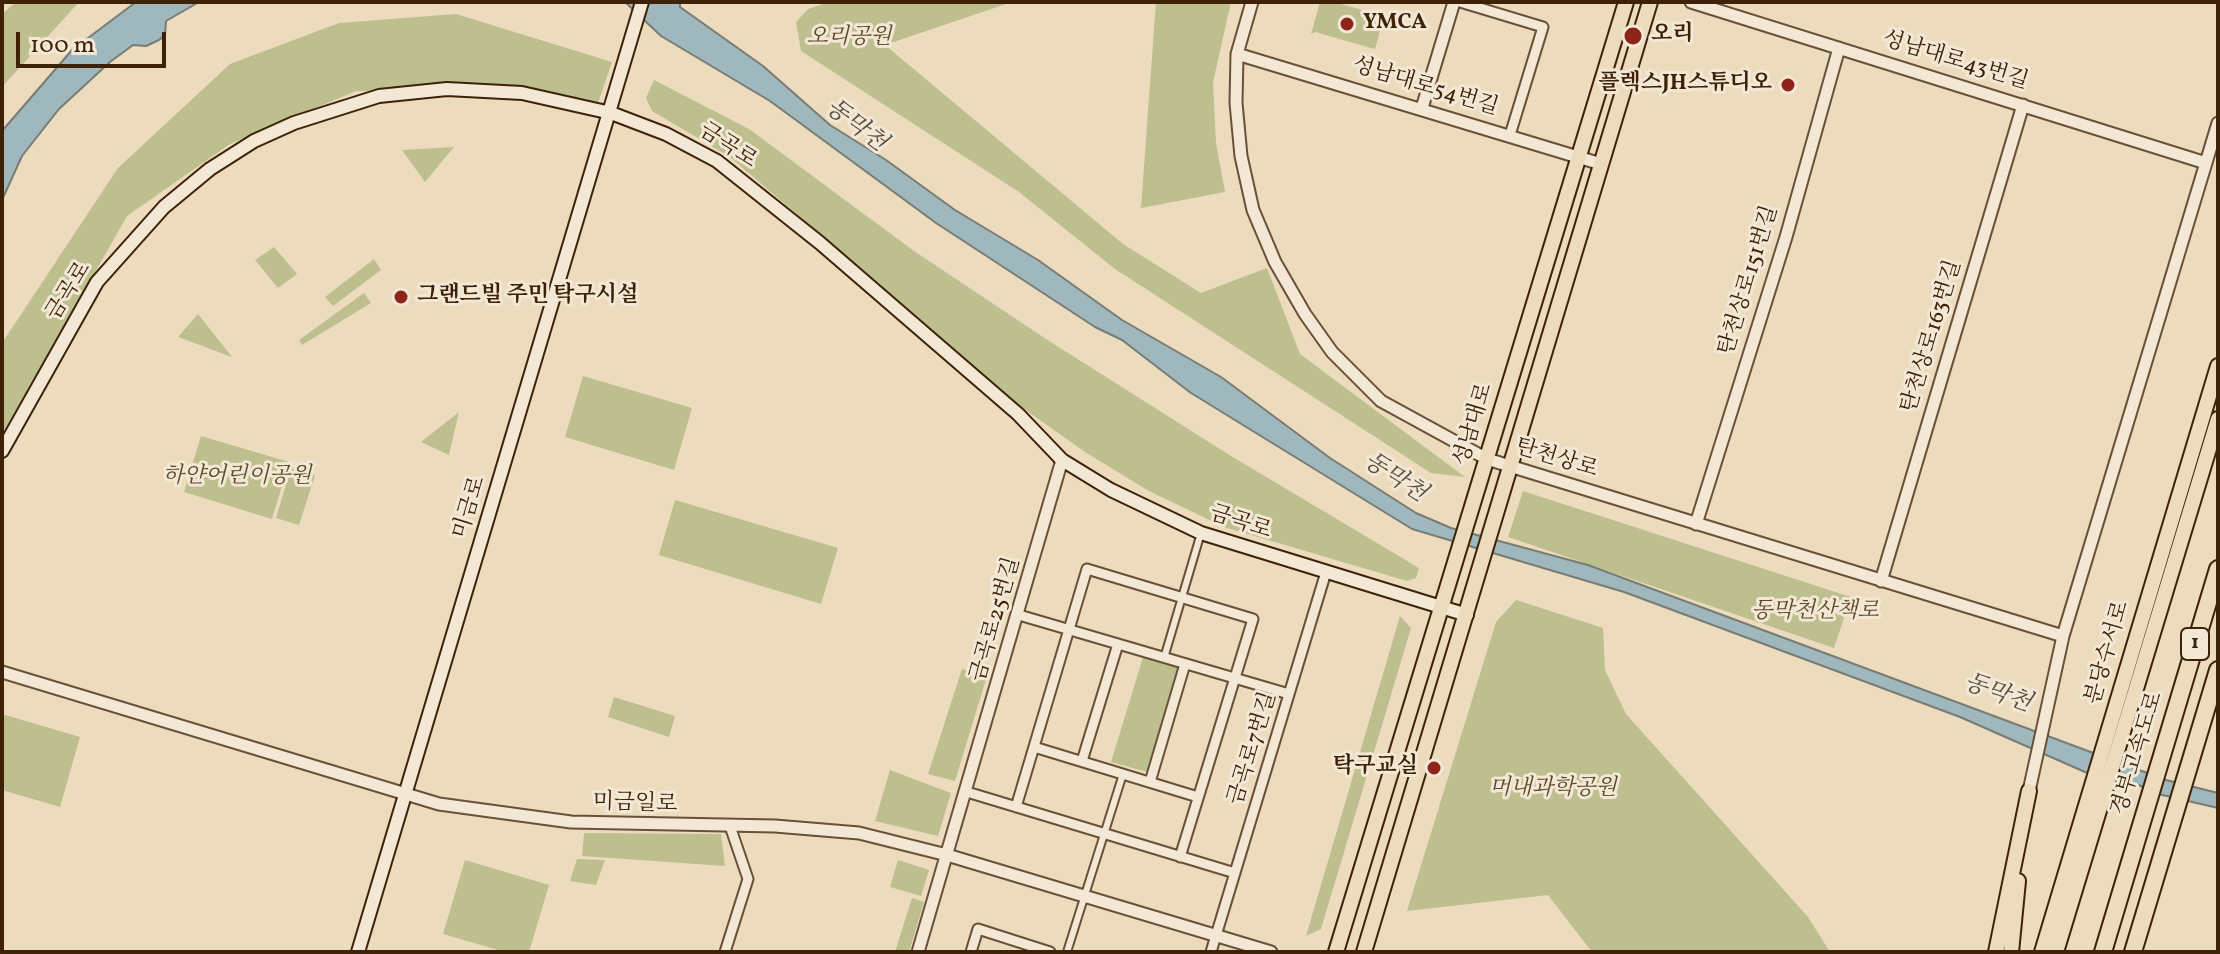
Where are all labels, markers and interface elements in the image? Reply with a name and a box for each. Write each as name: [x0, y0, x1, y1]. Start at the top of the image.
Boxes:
place label: YMCA: [1363, 11, 1427, 37]
marker: YMCA: [1338, 15, 1356, 33]
scale bar: [20, 16, 170, 66]
place label: 오리: [1651, 23, 1694, 49]
marker: 오리: [1622, 25, 1644, 47]
park label: 오리공원: [806, 26, 892, 52]
street label: 성남대로43번길: [1879, 27, 2031, 97]
text: 100 m: [30, 29, 95, 63]
street label: 성남대로54번길: [1349, 53, 1501, 123]
place label: 플렉스JH스튜디오: [1598, 72, 1772, 98]
marker: 플렉스JH스튜디오: [1779, 76, 1797, 94]
water label: 동막천: [819, 95, 891, 159]
street label: 금곡로: [693, 119, 761, 175]
street label: 탄천상로151번길: [1715, 203, 1785, 359]
street label: 금곡로: [42, 258, 98, 326]
street label: 탄천상로163번길: [1897, 258, 1969, 416]
place label: 그랜드빌 주민 탁구시설: [417, 284, 638, 310]
marker: 그랜드빌 주민 탁구시설: [392, 288, 410, 306]
street label: 성남대로: [1450, 380, 1500, 470]
street label: 탄천상로: [1511, 435, 1601, 485]
water label: 동막천: [1357, 448, 1431, 510]
park label: 하얀어린이공원: [163, 465, 311, 491]
street label: 미금로: [449, 474, 493, 542]
street label: 금곡로: [1206, 502, 1274, 546]
street label: 금곡로25번길: [967, 555, 1027, 685]
street label: 분당수서로: [2082, 598, 2136, 708]
park label: 동막천산책로: [1751, 600, 1879, 626]
road number: 1: [2181, 628, 2209, 660]
water label: 동막천: [1959, 670, 2035, 720]
street label: 금곡로7번길: [1224, 689, 1284, 809]
street label: 경부고속도로: [2108, 689, 2170, 819]
place label: 탁구교실: [1333, 755, 1418, 781]
marker: 탁구교실: [1425, 759, 1443, 777]
park label: 머내과학공원: [1489, 777, 1617, 803]
street label: 미금일로: [592, 790, 678, 820]

